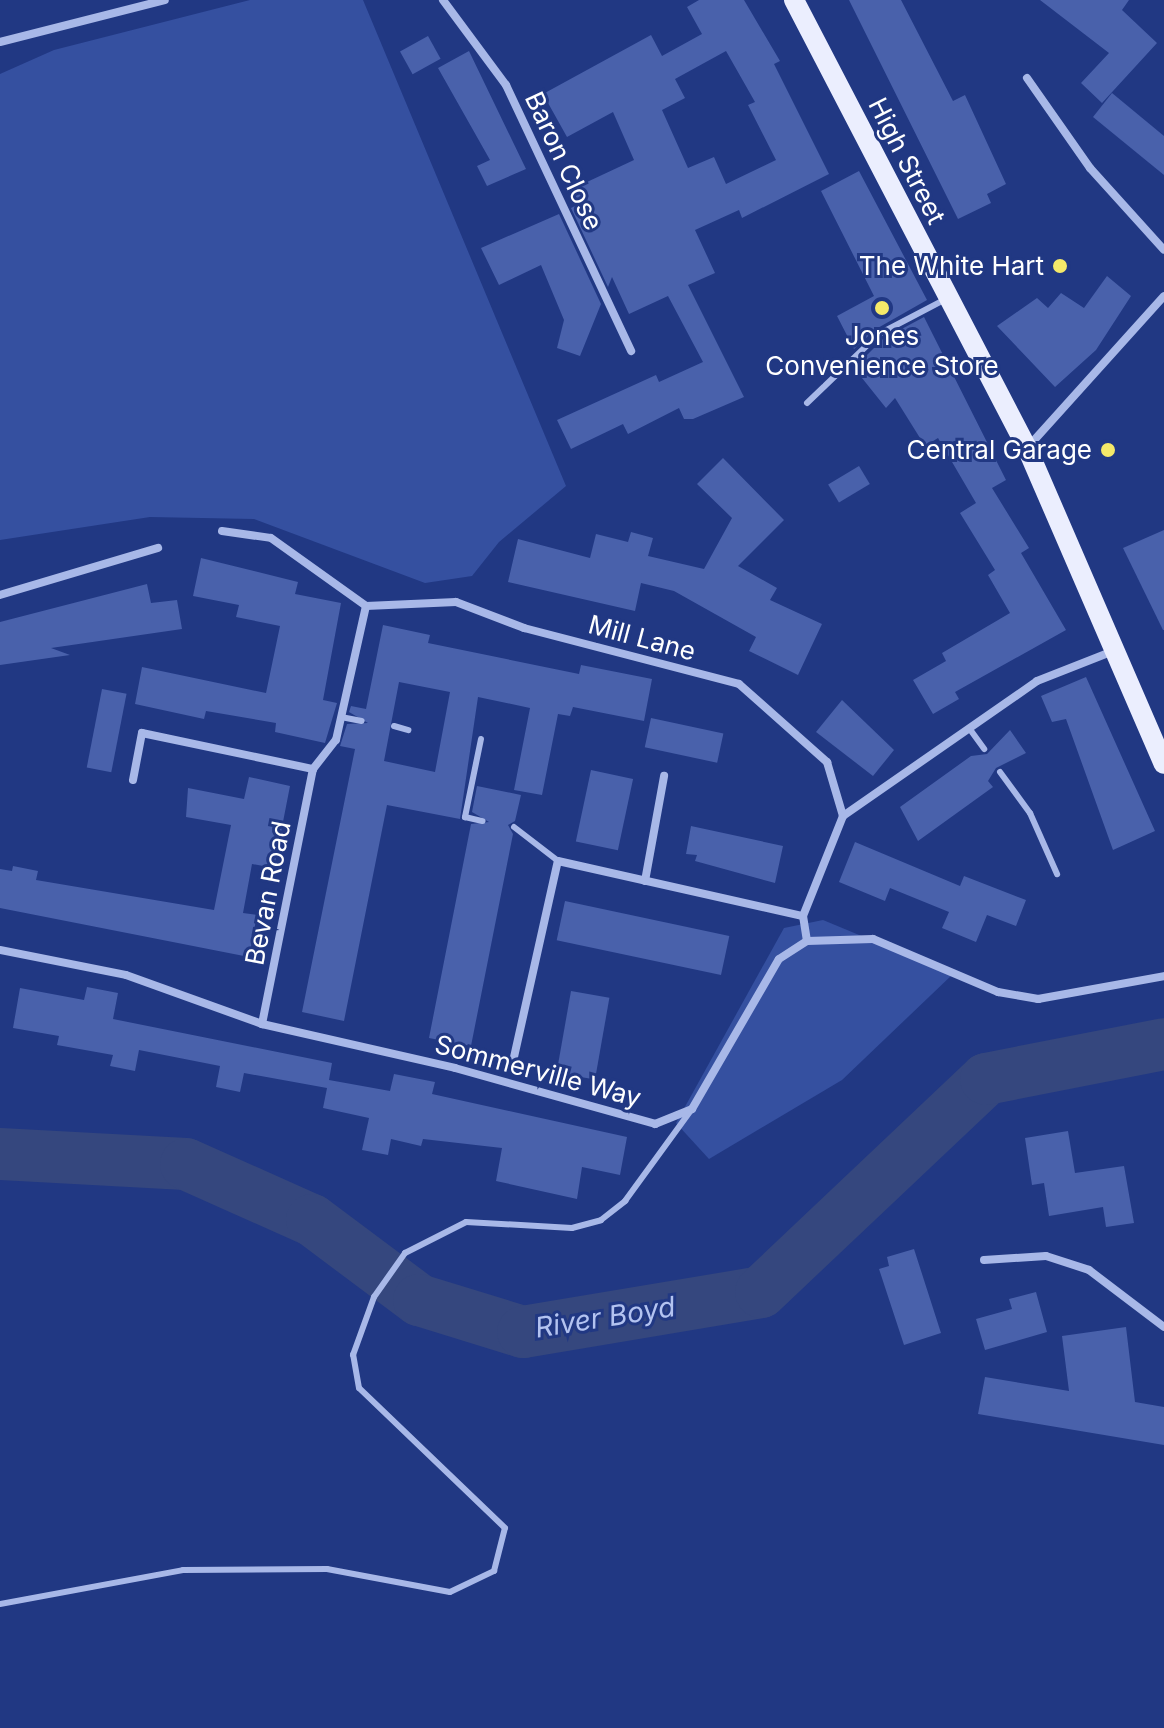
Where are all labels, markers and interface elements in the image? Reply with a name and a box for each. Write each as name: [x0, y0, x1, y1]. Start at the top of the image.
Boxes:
street label: Baron Close: [518, 87, 610, 235]
street label: High Street: [862, 93, 952, 229]
place label: The White Hart: [859, 250, 1044, 282]
marker: The White Hart: [1051, 257, 1069, 275]
marker: Jones Convenience Store: [873, 299, 891, 317]
place label: Jones Convenience Store: [765, 320, 999, 382]
place label: Central Garage: [906, 434, 1092, 466]
marker: Central Garage: [1099, 441, 1117, 459]
street label: Mill Lane: [585, 609, 699, 667]
street label: Bevan Road: [239, 818, 297, 968]
street label: Sommerville Way: [431, 1028, 645, 1114]
water label: River Boyd: [533, 1289, 677, 1345]

